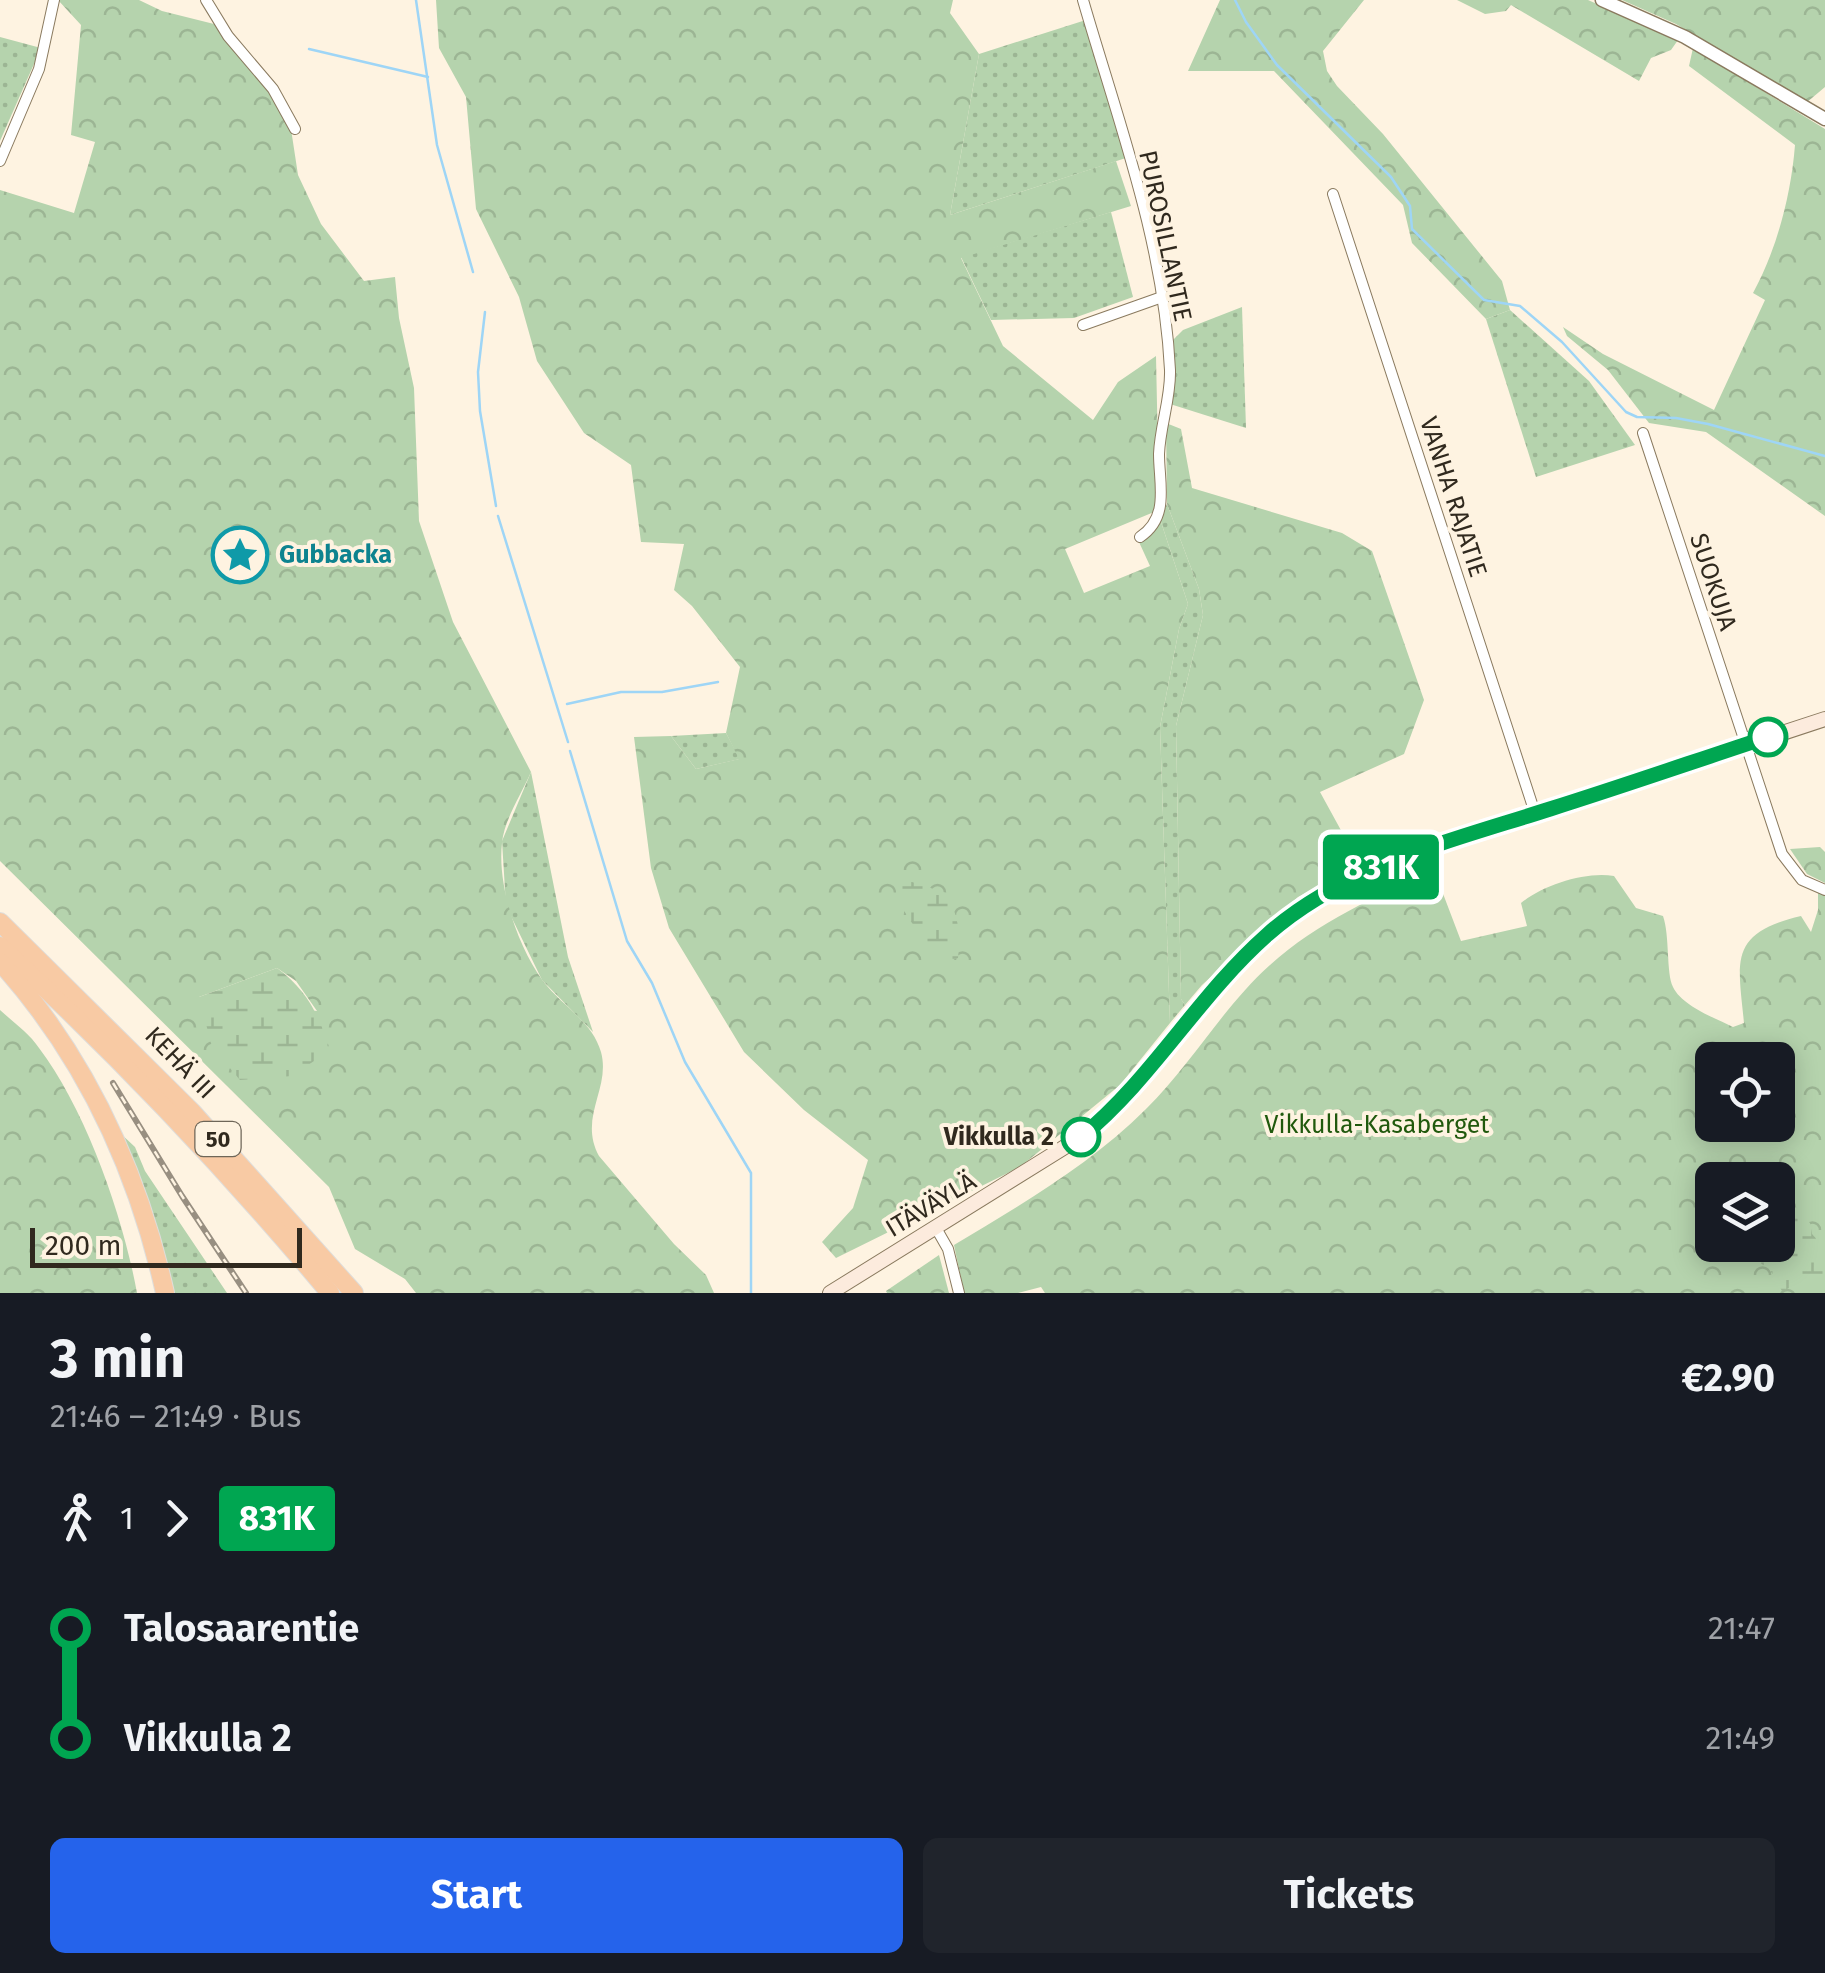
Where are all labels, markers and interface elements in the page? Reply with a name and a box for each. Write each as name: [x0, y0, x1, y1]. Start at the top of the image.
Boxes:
street label: PUROSILLANTIE: [1132, 148, 1198, 324]
street label: VANHA RAJATIE: [1413, 413, 1493, 581]
place icon: Gubbacka: [210, 525, 270, 585]
street label: SUOKUJA: [1683, 530, 1743, 635]
place label: Gubbacka: [279, 540, 392, 570]
unlabelled marker: [1749, 718, 1787, 756]
line badge: 831K: [1311, 834, 1451, 900]
text: 831K: [1343, 846, 1419, 888]
street label: KEHÄ III: [139, 1021, 221, 1105]
map controls: [1695, 1042, 1795, 1262]
button: locate: [1695, 1042, 1795, 1142]
park label: Vikkulla-Kasaberget: [1265, 1110, 1490, 1140]
marker: Vikkulla 2: [1062, 1118, 1100, 1156]
road number: 50: [196, 1122, 240, 1156]
place label: Vikkulla 2: [943, 1122, 1054, 1152]
button: layers: [1695, 1162, 1795, 1262]
street label: ITÄVÄYLÄ: [880, 1166, 982, 1244]
scale bar: [30, 1223, 302, 1268]
text: 200 m: [45, 1229, 122, 1262]
text: 3 min: [50, 1326, 185, 1392]
text: €2.90: [1681, 1355, 1775, 1401]
text: 21:46 – 21:49 · Bus: [50, 1397, 301, 1435]
icon: walk: [50, 1491, 105, 1546]
icon: forward: [149, 1491, 204, 1546]
text: 831K: [239, 1497, 315, 1539]
text: 1: [120, 1499, 134, 1537]
text: Talosaarentie: [124, 1605, 359, 1651]
text: 21:47: [1708, 1609, 1775, 1647]
text: Vikkulla 2: [124, 1715, 292, 1761]
text: 21:49: [1705, 1719, 1775, 1757]
button: Start: [50, 1838, 903, 1953]
button: Tickets: [923, 1838, 1775, 1953]

